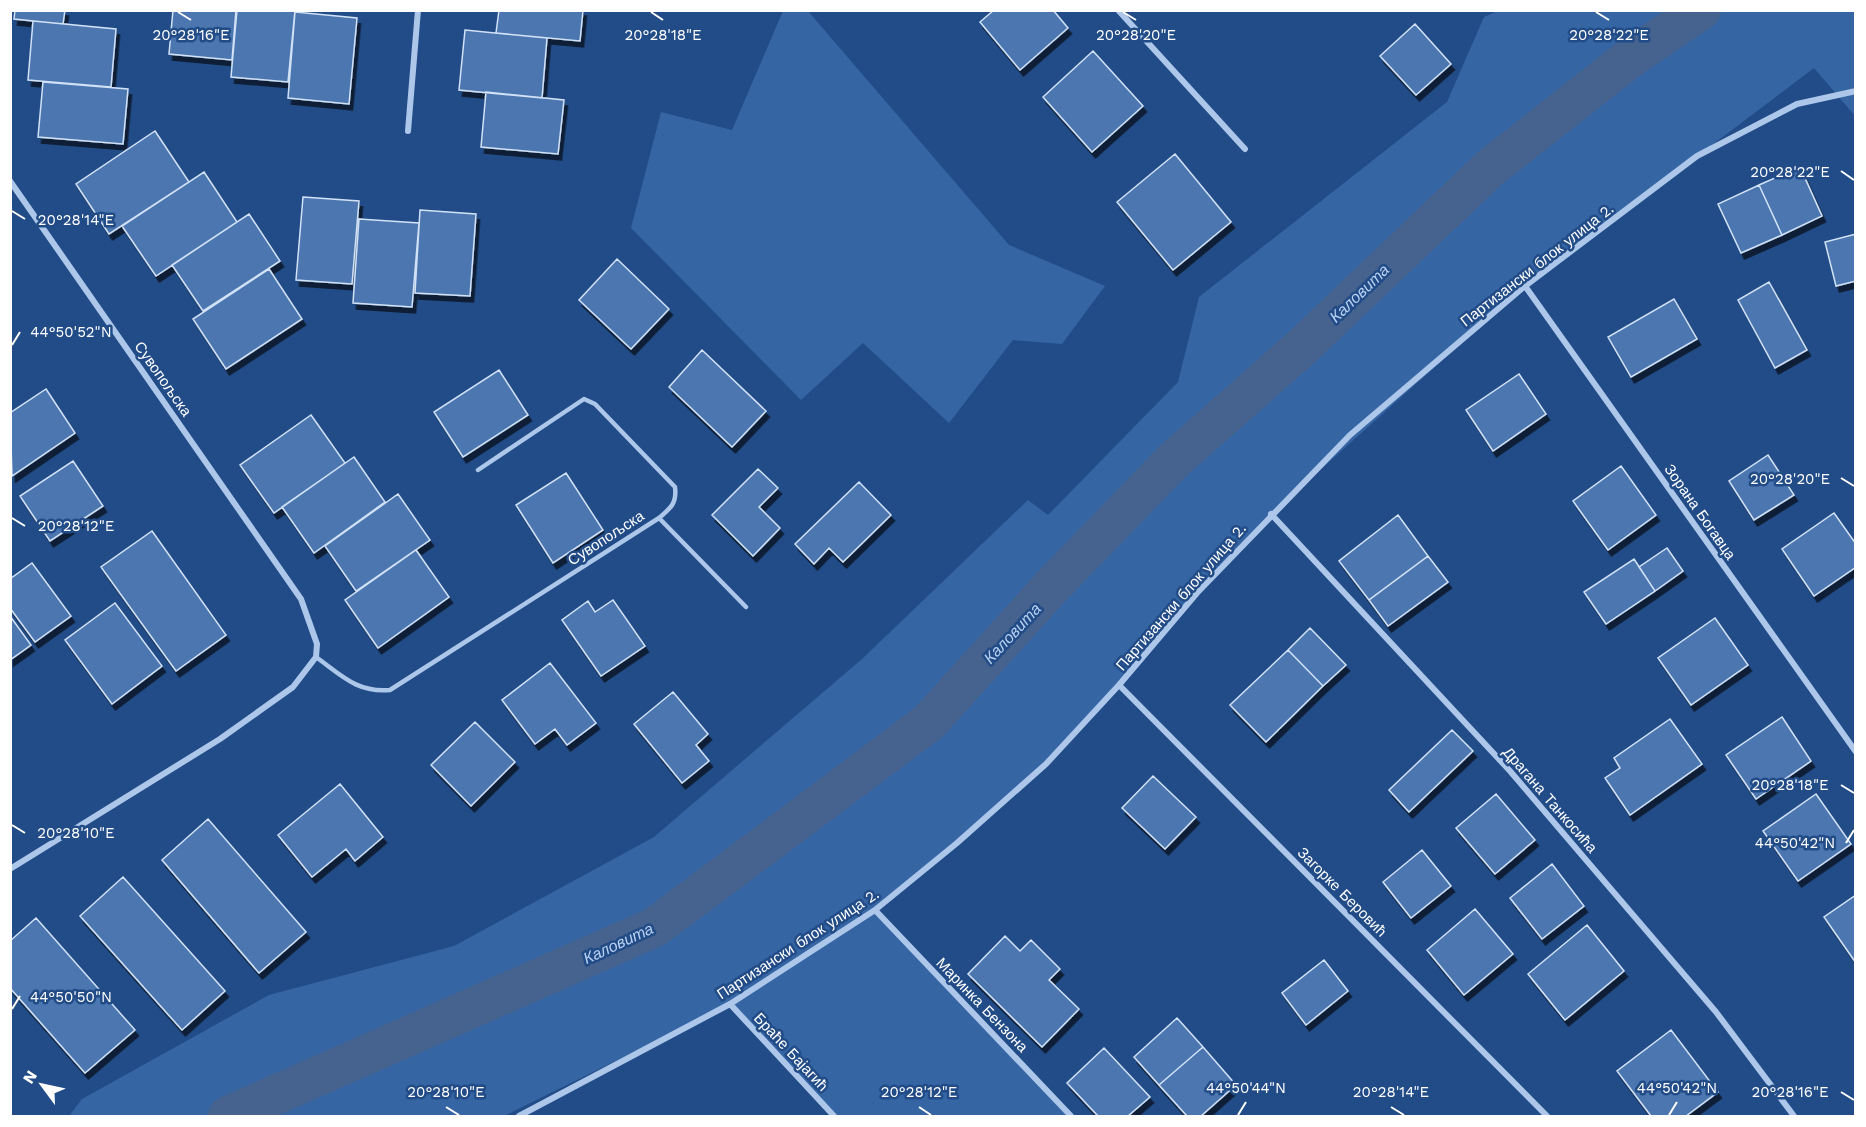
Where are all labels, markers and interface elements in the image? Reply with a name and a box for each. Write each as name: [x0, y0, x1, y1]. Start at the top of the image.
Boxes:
text: 20°28'16"E: [152, 26, 230, 44]
text: 20°28'18"E: [624, 26, 702, 44]
text: 20°28'20"E: [1096, 26, 1176, 44]
text: 20°28'22"E: [1569, 26, 1649, 44]
text: 20°28'22"E: [1750, 163, 1830, 181]
street label: Партизански блок улица 2.: [1457, 200, 1617, 330]
text: 20°28'14"E: [38, 211, 114, 229]
water label: Каловита: [1326, 260, 1393, 326]
text: 44°50'52"N: [30, 323, 112, 341]
street label: Сувопољска: [131, 338, 196, 420]
street label: Зорана Богавца: [1660, 461, 1740, 564]
text: 20°28'20"E: [1750, 470, 1830, 488]
street label: Сувопољска: [564, 506, 648, 569]
text: 20°28'12"E: [38, 517, 114, 535]
street label: Партизански блок улица 2.: [1112, 520, 1250, 674]
water label: Каловита: [980, 599, 1045, 667]
street label: Драгана Танкосића: [1499, 743, 1601, 857]
text: 20°28'18"E: [1751, 776, 1829, 794]
text: 20°28'10"E: [37, 824, 115, 842]
text: 44°50'42"N: [1755, 834, 1835, 852]
street label: Загорке Беровић: [1294, 844, 1390, 940]
street label: Партизански блок улица 2.: [714, 885, 882, 1003]
water label: Каловита: [580, 919, 656, 968]
street label: Маринка Бензона: [932, 954, 1032, 1057]
text: 44°50'50"N: [30, 988, 112, 1006]
street label: Браће Бајагић: [750, 1009, 832, 1095]
north arrow: [12, 1055, 72, 1115]
text: N: [19, 1067, 41, 1087]
text: 44°50'44"N: [1206, 1079, 1286, 1097]
text: 44°50'42"N: [1637, 1079, 1717, 1097]
text: 20°28'10"E: [407, 1083, 485, 1101]
text: 20°28'12"E: [881, 1083, 957, 1101]
text: 20°28'14"E: [1353, 1083, 1429, 1101]
text: 20°28'16"E: [1751, 1083, 1829, 1101]

